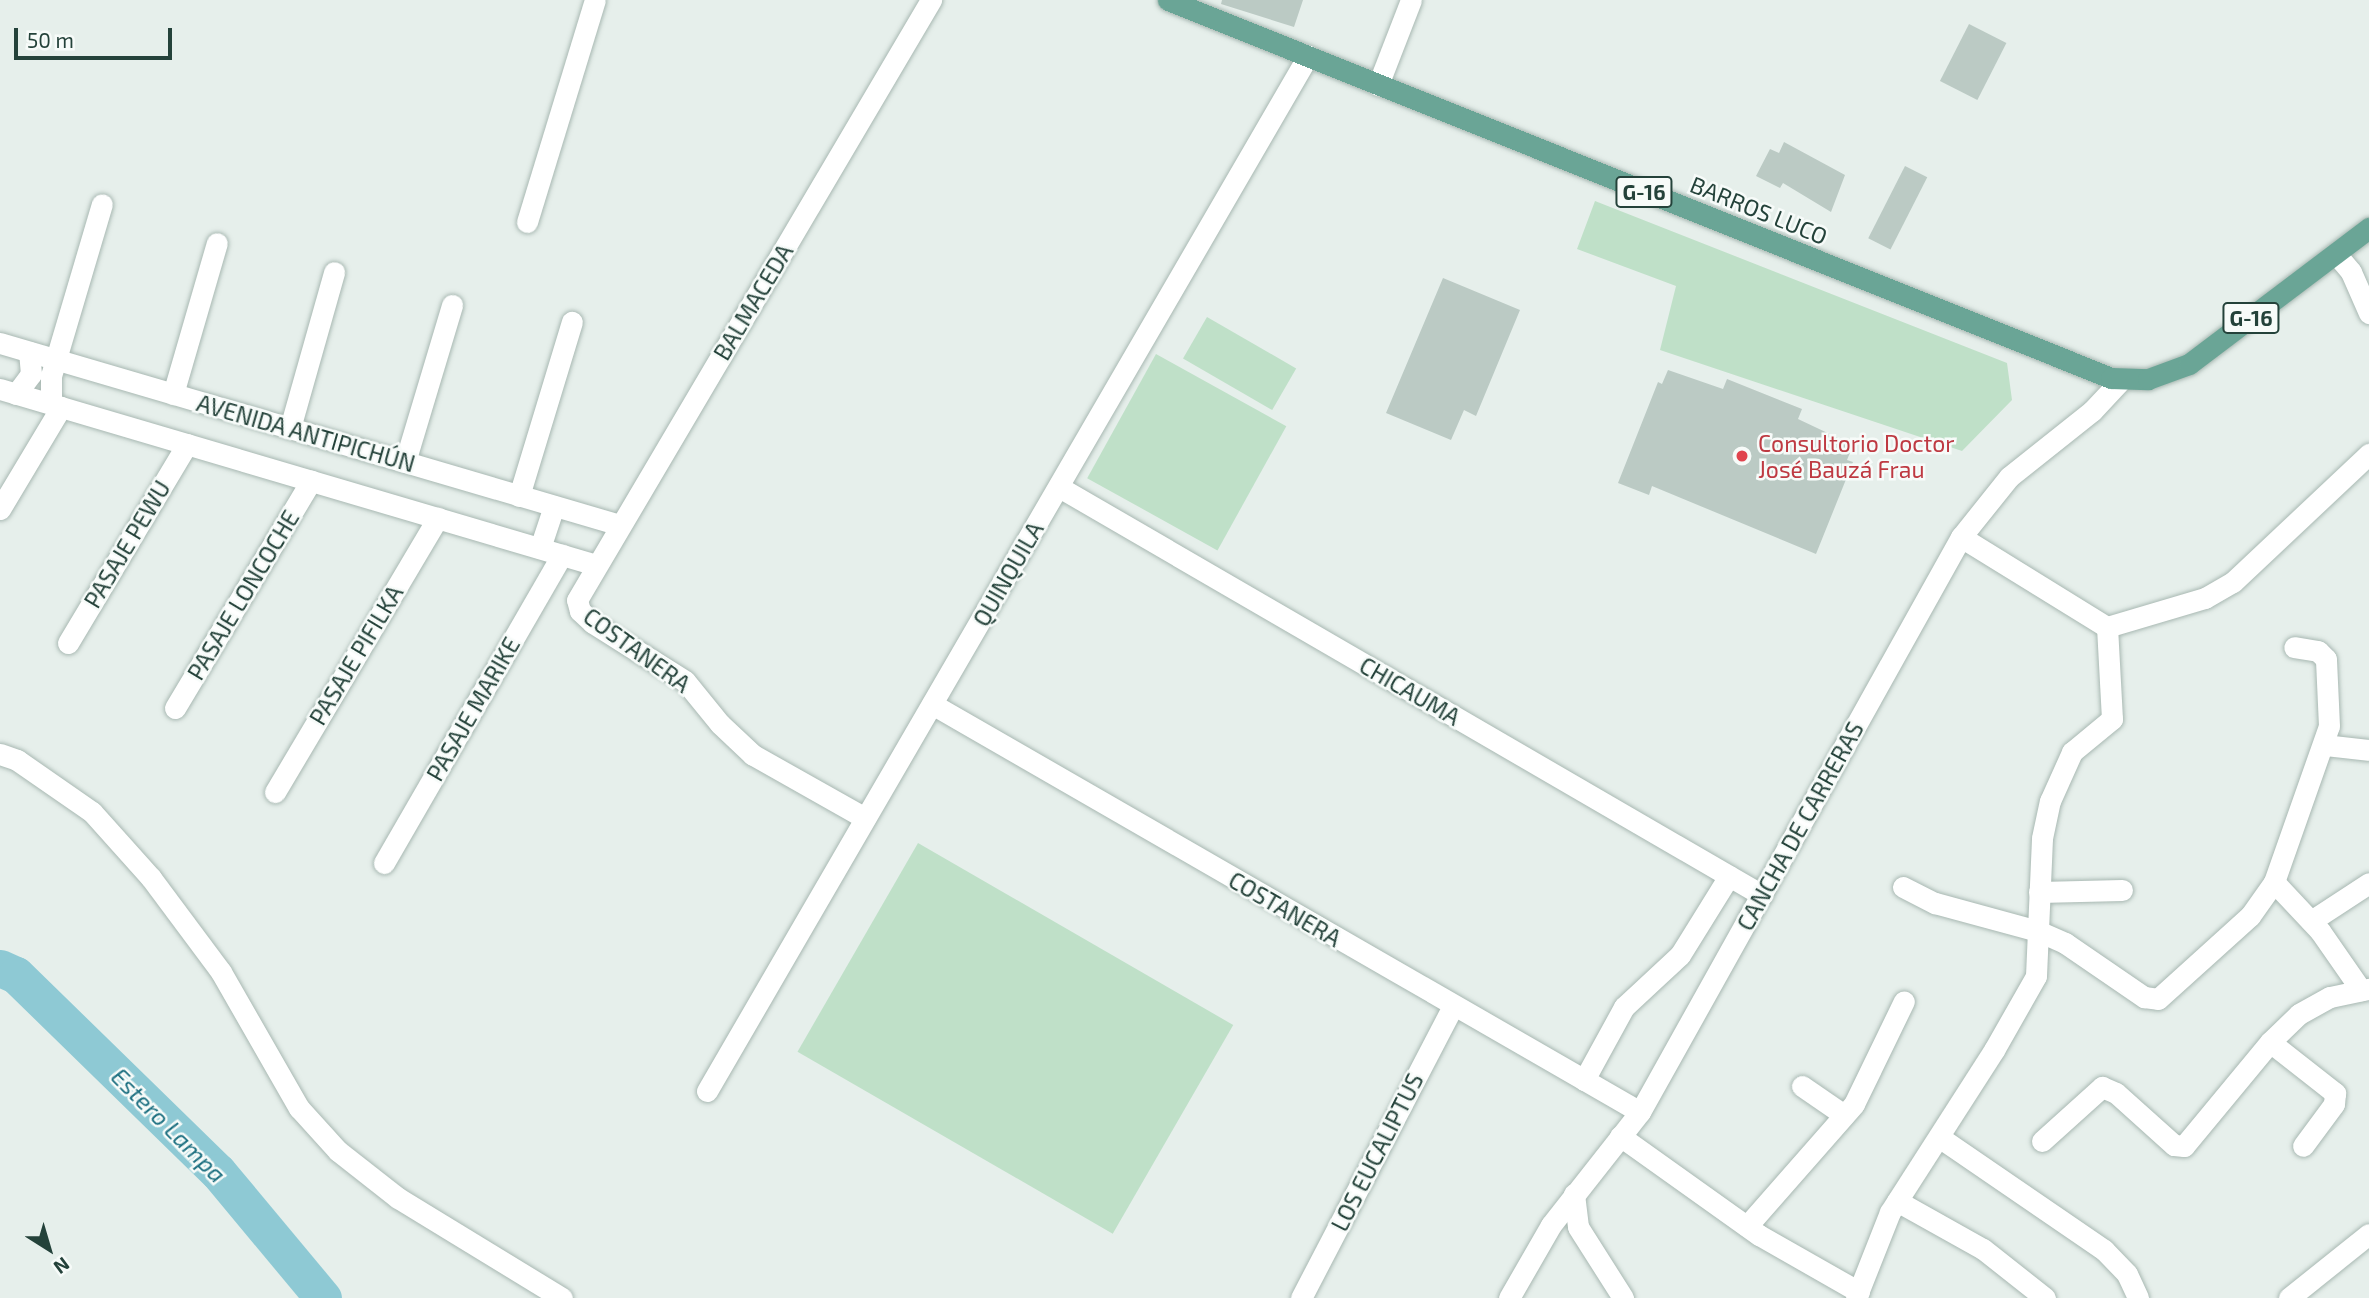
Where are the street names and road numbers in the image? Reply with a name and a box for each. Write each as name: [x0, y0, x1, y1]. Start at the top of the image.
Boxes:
street label: BARROS LUCO: [1686, 170, 1832, 250]
road number: G-16: [1614, 174, 1674, 210]
street label: BALMACEDA: [708, 239, 798, 365]
road number: G-16: [2221, 300, 2281, 336]
street label: AVENIDA ANTIPICHÚN: [193, 388, 419, 478]
street label: PASAJE PEWU: [78, 475, 176, 613]
street label: PASAJE LONCOCHE: [182, 505, 304, 685]
street label: QUINQUILA: [967, 517, 1049, 631]
street label: PASAJE PIFILKA: [304, 580, 408, 730]
street label: COSTANERA: [578, 602, 696, 698]
street label: PASAJE MARIKE: [421, 632, 525, 786]
street label: CHICAUMA: [1355, 651, 1465, 731]
street label: CANCHA DE CARRERAS: [1731, 717, 1869, 935]
street label: COSTANERA: [1224, 866, 1346, 952]
street label: LOS EUCALIPTUS: [1325, 1068, 1429, 1236]

